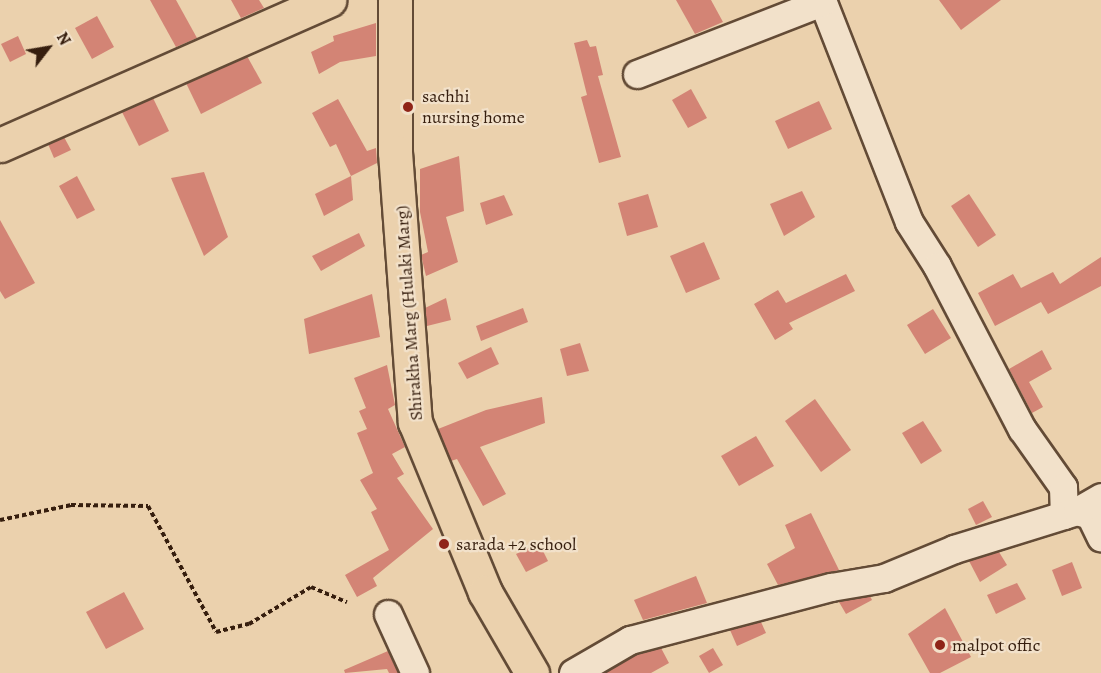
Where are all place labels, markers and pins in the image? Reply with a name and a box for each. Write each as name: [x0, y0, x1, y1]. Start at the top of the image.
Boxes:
place label: sachhi nursing home: [422, 86, 525, 128]
marker: sachhi nursing home: [399, 98, 417, 116]
place label: sarada +2 school: [456, 533, 576, 555]
marker: sarada +2 school: [437, 537, 451, 551]
place label: malpot offic: [952, 634, 1040, 656]
marker: malpot offic: [933, 638, 947, 652]

